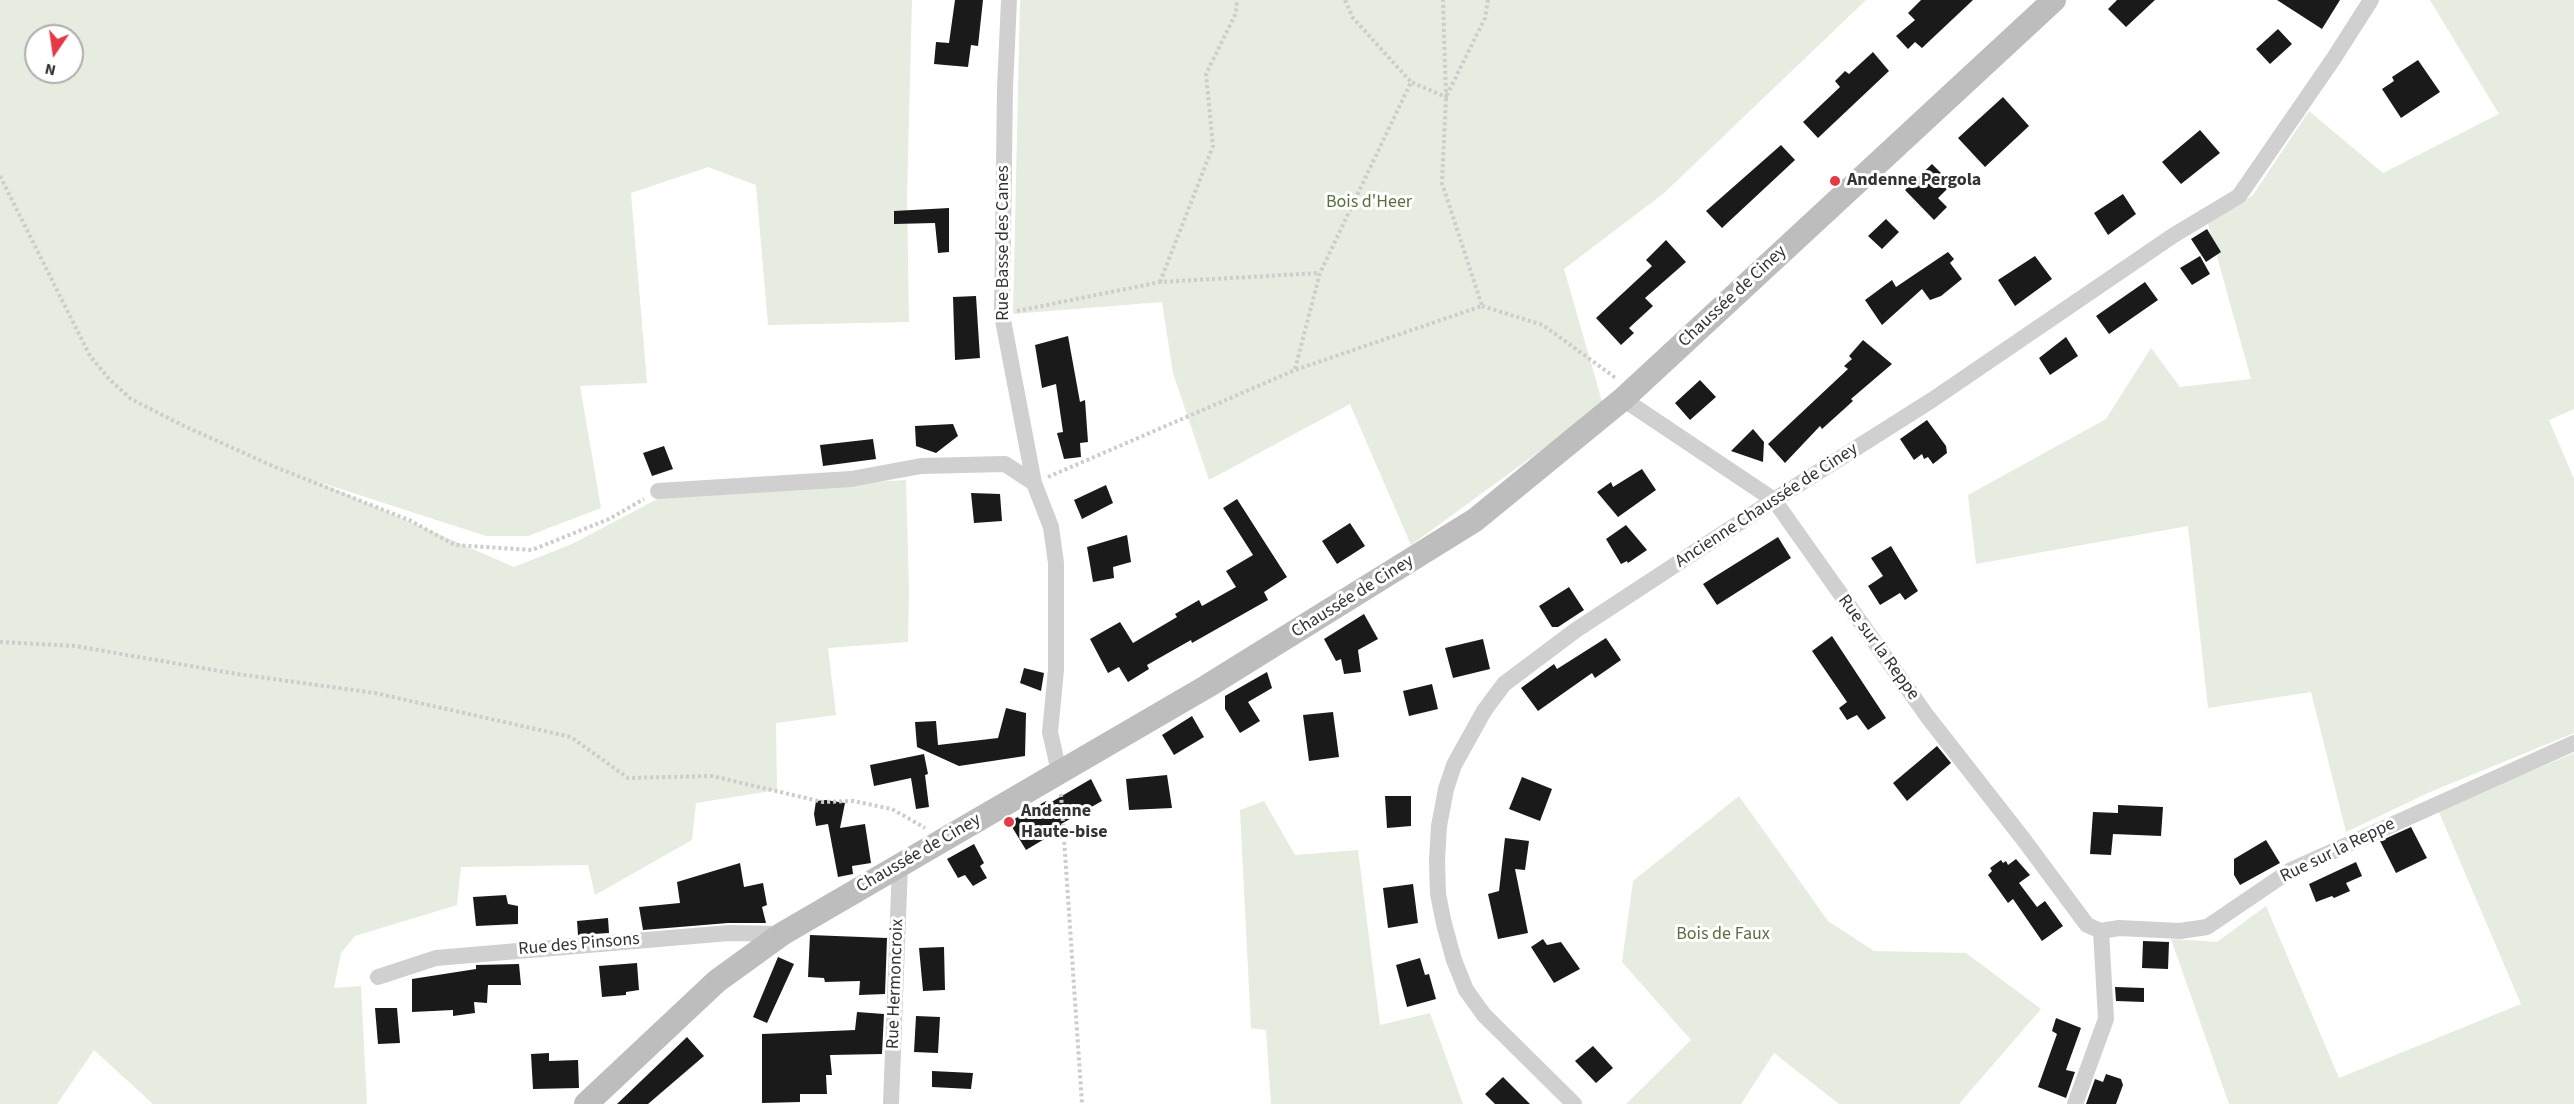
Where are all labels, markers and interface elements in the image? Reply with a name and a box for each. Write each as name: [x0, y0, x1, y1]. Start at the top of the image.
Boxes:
north arrow: [24, 24, 84, 84]
text: N: [43, 58, 58, 82]
street label: Rue Basse des Canes: [993, 165, 1015, 321]
place label: Andenne Pergola: [1847, 170, 1981, 192]
marker: Andenne Pergola: [1828, 174, 1842, 188]
park label: Bois d'Heer: [1326, 192, 1412, 214]
street label: Chaussée de Ciney: [1674, 241, 1792, 353]
street label: Ancienne Chaussée de Ciney: [1672, 439, 1862, 573]
street label: Chaussée de Ciney: [1288, 551, 1418, 643]
street label: Rue sur la Reppe: [1833, 591, 1923, 705]
place label: Andenne Haute-bise: [1021, 801, 1107, 844]
street label: Chaussée de Ciney: [853, 810, 985, 898]
street label: Rue sur la Reppe: [2277, 814, 2399, 888]
marker: Andenne Haute-bise: [1002, 815, 1016, 829]
street label: Rue Hermoncroix: [883, 918, 909, 1050]
park label: Bois de Faux: [1676, 924, 1770, 946]
street label: Rue des Pinsons: [517, 929, 641, 961]

